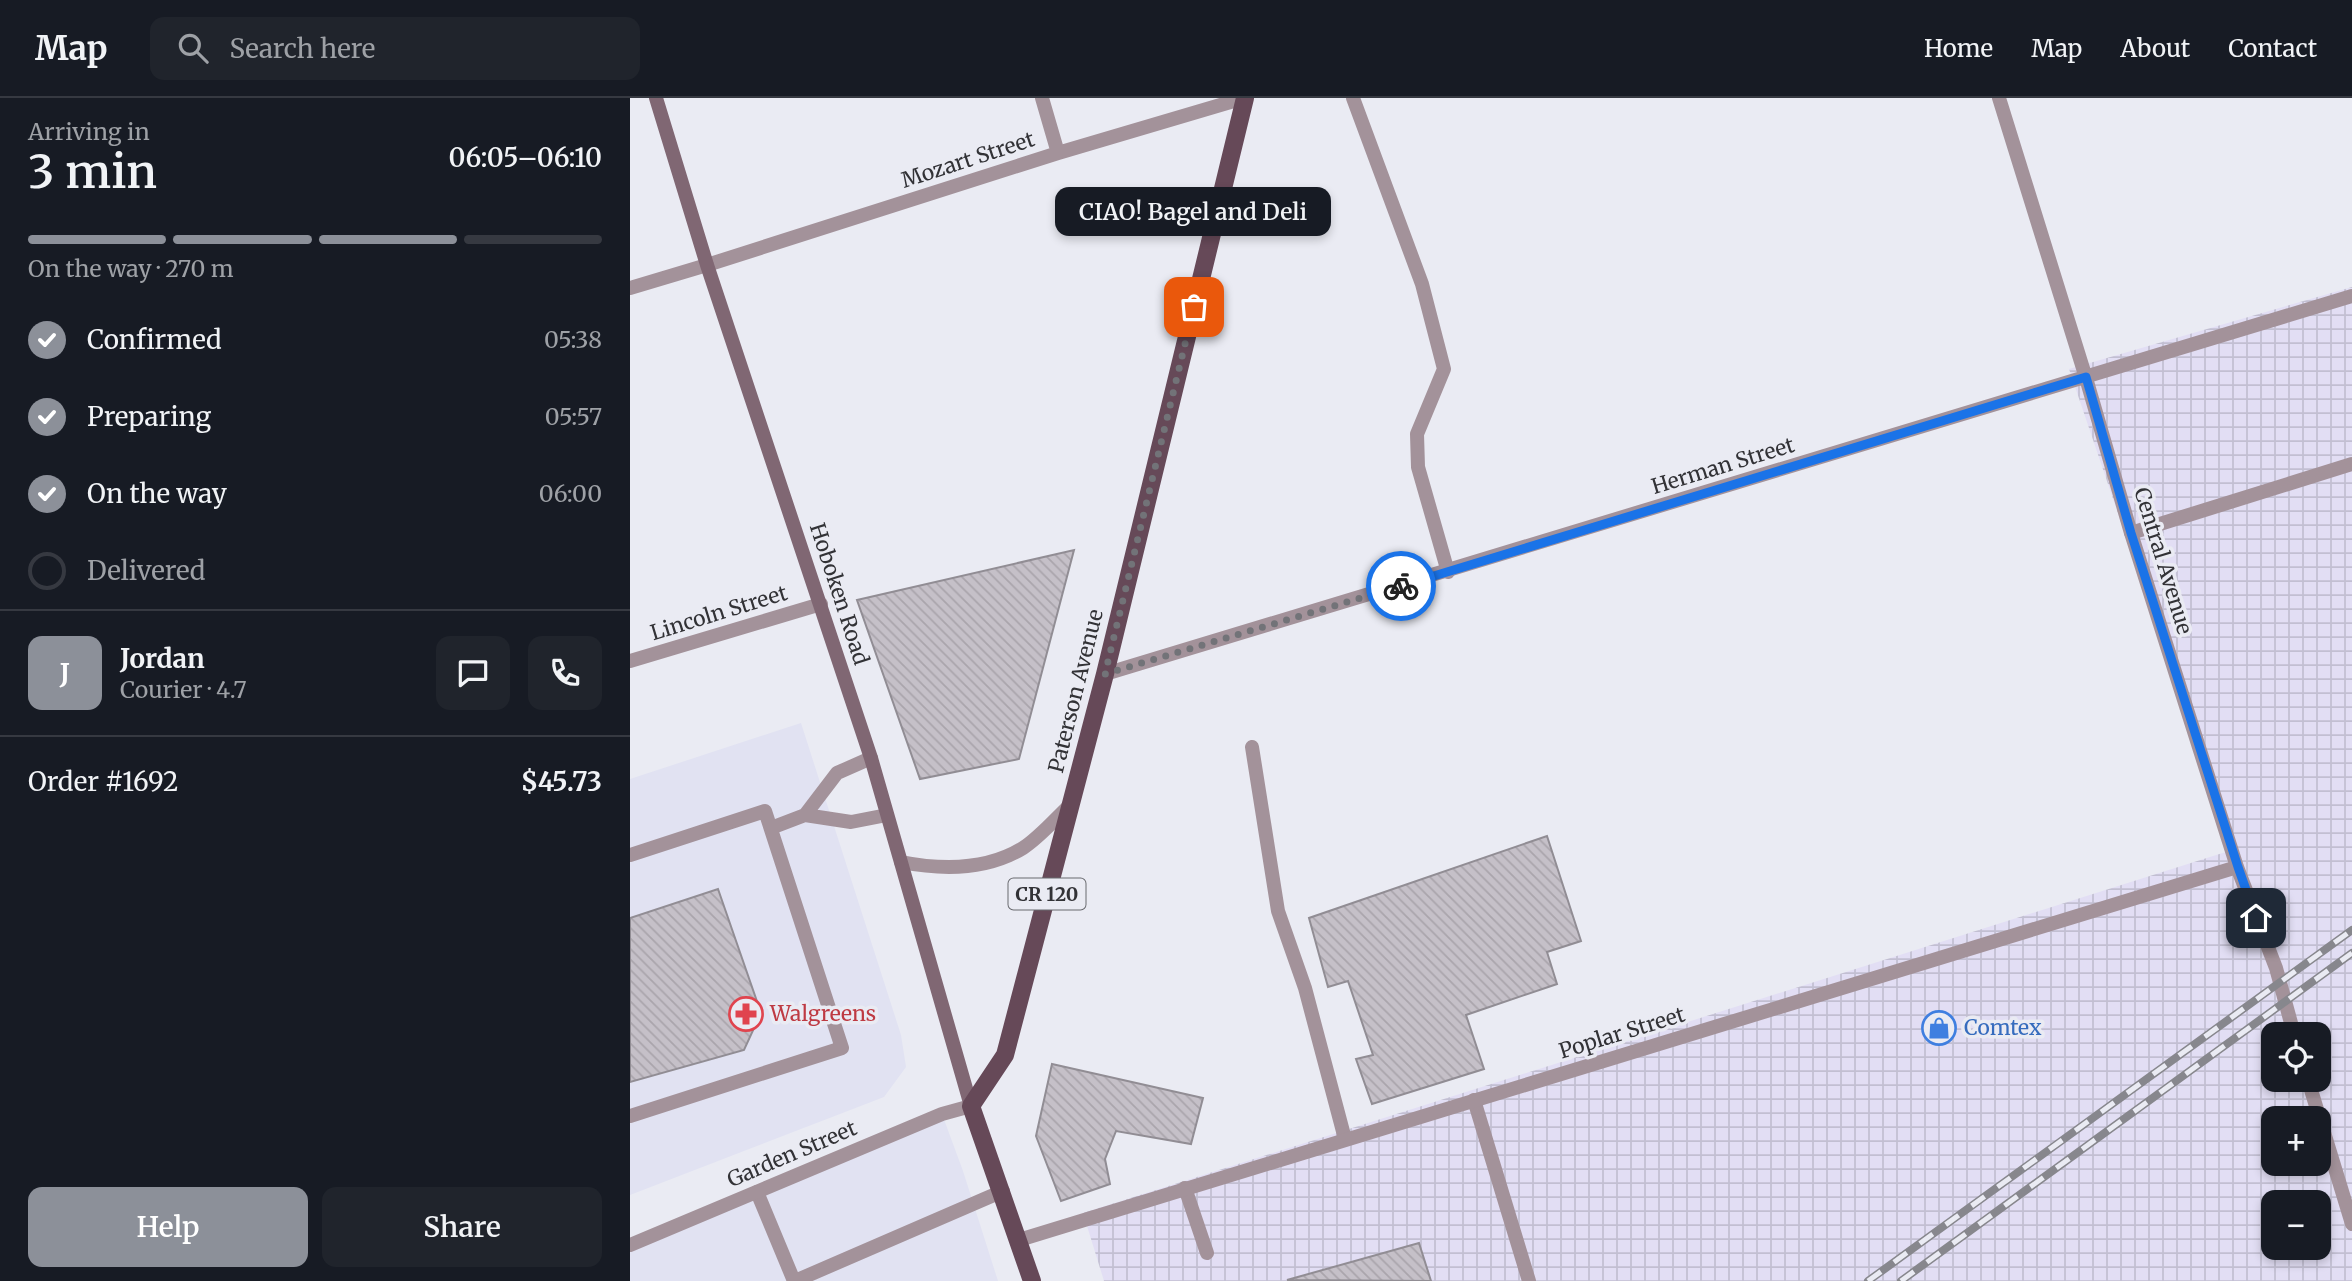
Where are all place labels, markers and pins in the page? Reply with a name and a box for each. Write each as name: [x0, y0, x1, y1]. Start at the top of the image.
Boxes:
callout: CIAO! Bagel and Deli: [1056, 188, 1332, 237]
pin: [1164, 277, 1224, 337]
pin: [2226, 888, 2286, 948]
pharmacy icon: Walgreens: [727, 995, 765, 1033]
place label: Walgreens: [769, 1000, 876, 1027]
shop icon: Comtex: [1920, 1009, 1958, 1047]
place label: Comtex: [1964, 1014, 2042, 1041]

